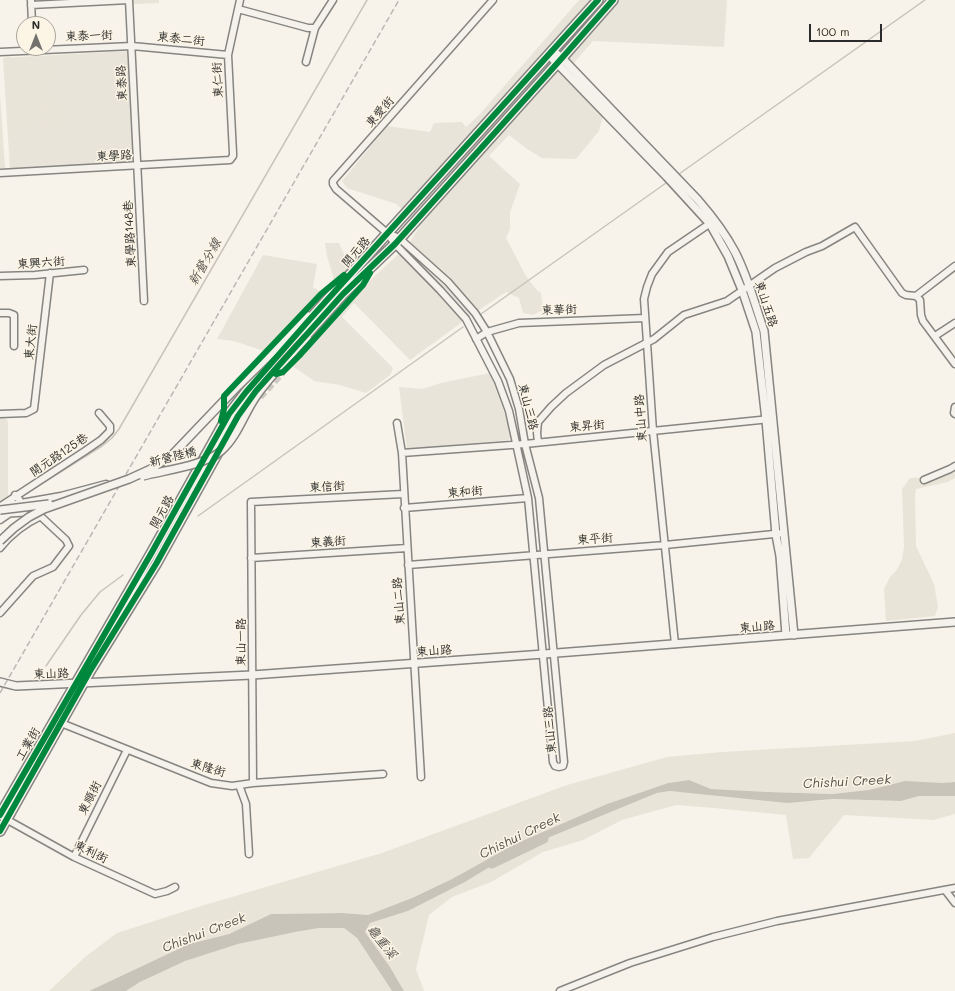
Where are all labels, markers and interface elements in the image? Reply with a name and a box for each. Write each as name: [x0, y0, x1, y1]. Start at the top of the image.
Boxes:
north arrow: [16, 16, 56, 56]
scale bar: [811, 16, 884, 42]
text: N: [32, 17, 40, 32]
text: 100 m: [816, 23, 850, 39]
street label: 東泰一街: [65, 28, 113, 44]
street label: 東泰二街: [156, 29, 206, 49]
street label: 東仁街: [210, 62, 226, 98]
street label: 東泰路: [114, 65, 130, 101]
street label: 東愛街: [363, 94, 397, 130]
street label: 東學路: [96, 148, 132, 164]
street label: 東學路148巷: [121, 200, 139, 268]
street label: 開元路: [339, 234, 373, 270]
water label: 新營分線: [185, 236, 225, 288]
street label: 東興六街: [17, 254, 65, 272]
street label: 東山五路: [752, 279, 780, 329]
street label: 東華街: [541, 302, 577, 318]
street label: 東大街: [22, 323, 40, 361]
street label: 東山三路: [515, 382, 541, 432]
street label: 東山中路: [632, 394, 650, 442]
street label: 東昇街: [568, 417, 606, 435]
street label: 開元路125巷: [27, 430, 91, 480]
street label: 新營陸橋: [148, 444, 198, 470]
street label: 東信街: [309, 479, 345, 495]
street label: 東和街: [446, 483, 484, 501]
street label: 開元路: [147, 493, 177, 531]
street label: 東平街: [577, 531, 613, 547]
street label: 東義街: [310, 534, 346, 550]
street label: 東山二路: [390, 577, 408, 625]
street label: 東山一路: [234, 618, 248, 666]
street label: 東山路: [738, 618, 776, 636]
street label: 東山路: [416, 643, 452, 659]
street label: 東山路: [33, 666, 69, 682]
street label: 東山三路: [541, 705, 559, 755]
street label: 工業街: [13, 725, 43, 763]
street label: 東隆街: [189, 756, 227, 780]
water label: Chishui Creek: [803, 772, 891, 792]
street label: 東順街: [75, 779, 105, 817]
water label: Chishui Creek: [477, 810, 563, 862]
street label: 東利街: [72, 838, 110, 866]
water label: Chishui Creek: [160, 910, 248, 956]
water label: 龜重溪: [364, 922, 400, 962]

